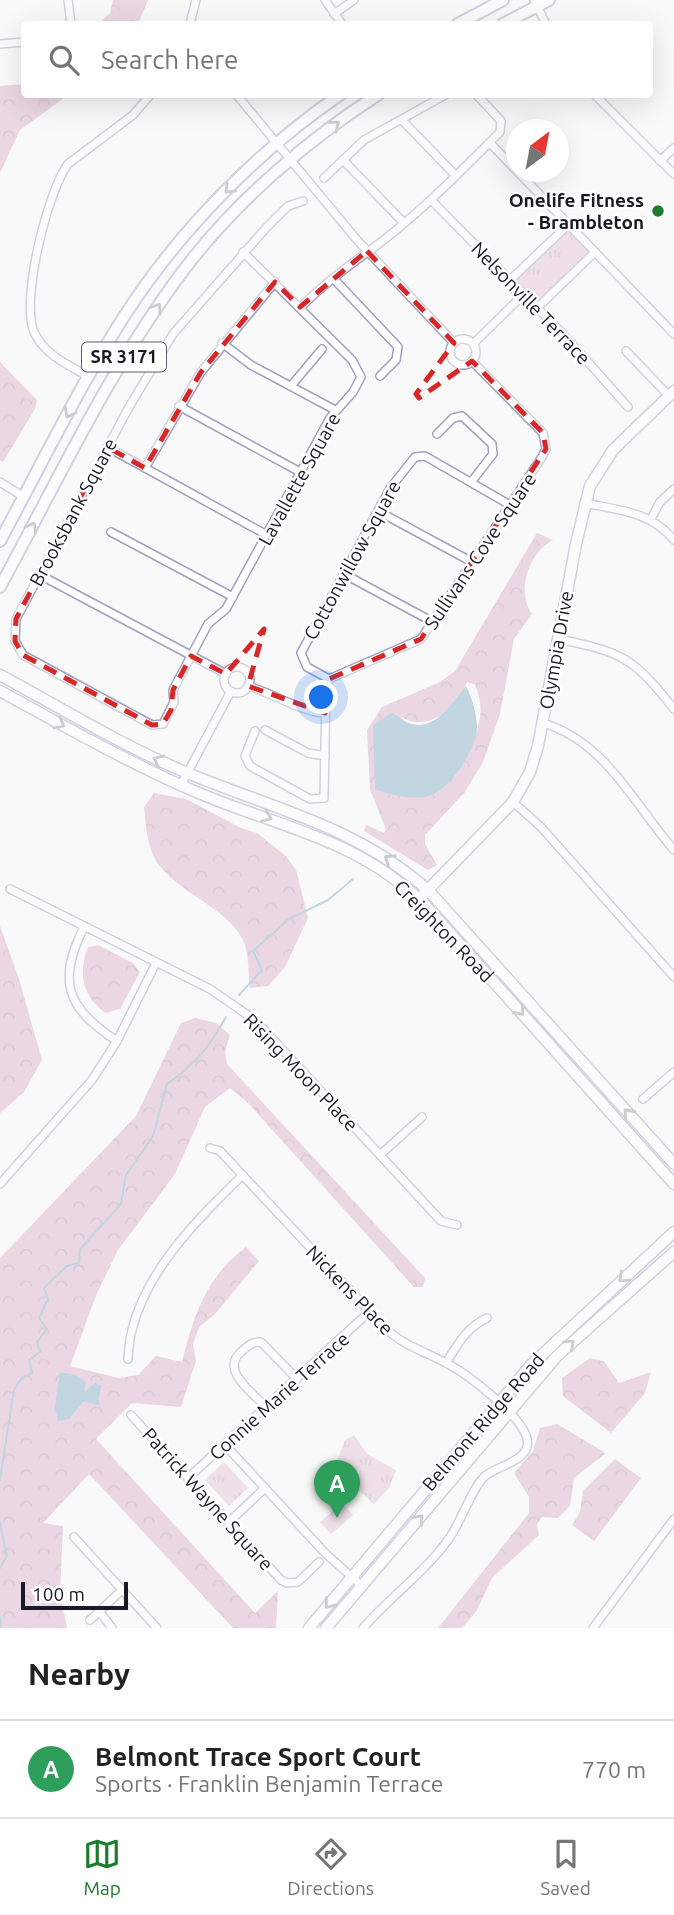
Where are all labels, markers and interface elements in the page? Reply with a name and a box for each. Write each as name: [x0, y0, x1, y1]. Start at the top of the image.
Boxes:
search box: [21, 21, 653, 98]
icon: search: [45, 41, 83, 79]
text: Search here: [101, 45, 238, 74]
north arrow: [506, 119, 569, 182]
one-way arrow: [327, 121, 340, 134]
one-way arrow: [224, 181, 237, 194]
place label: Onelife Fitness - Brambleton: [509, 189, 644, 233]
marker: Onelife Fitness - Brambleton: [650, 203, 666, 219]
street label: Nelsonville Terrace: [467, 237, 595, 369]
one-way arrow: [149, 303, 161, 316]
road number: SR 3171: [82, 342, 166, 372]
one-way arrow: [64, 406, 77, 419]
street label: Lavallette Square: [254, 409, 344, 549]
street label: Brooksbank Square: [25, 434, 121, 590]
street label: Sullivans Cove Square: [419, 469, 541, 633]
street label: Cottonwillow Square: [299, 477, 405, 643]
one-way arrow: [24, 522, 38, 534]
street label: Olympia Drive: [535, 589, 577, 711]
your location: [304, 680, 338, 714]
one-way arrow: [53, 715, 65, 729]
one-way arrow: [153, 754, 165, 768]
one-way arrow: [260, 809, 272, 823]
one-way arrow: [384, 855, 397, 867]
street label: Creighton Road: [390, 875, 498, 987]
one-way arrow: [512, 1003, 524, 1016]
street label: Rising Moon Place: [239, 1009, 363, 1135]
one-way arrow: [624, 1108, 637, 1121]
street label: Nickens Place: [302, 1241, 398, 1339]
one-way arrow: [618, 1270, 631, 1282]
street label: Connie Marie Terrace: [205, 1327, 353, 1465]
one-way arrow: [562, 1339, 575, 1352]
street label: Belmont Ridge Road: [417, 1349, 549, 1495]
street label: Patrick Wayne Square: [138, 1423, 278, 1575]
pin: A: [314, 1460, 360, 1518]
one-way arrow: [411, 1514, 423, 1527]
scale bar: [21, 1579, 128, 1611]
text: 100 m: [32, 1583, 85, 1605]
one-way arrow: [324, 1596, 337, 1608]
text: Nearby: [28, 1657, 130, 1691]
text: Belmont Trace Sport Court: [95, 1742, 421, 1771]
text: A: [43, 1757, 59, 1782]
text: 770 m: [582, 1757, 646, 1782]
text: Sports · Franklin Benjamin Terrace: [95, 1771, 444, 1796]
tab: Map: [83, 1835, 121, 1899]
tab: Directions: [287, 1835, 374, 1899]
tab: Saved: [540, 1835, 591, 1899]

